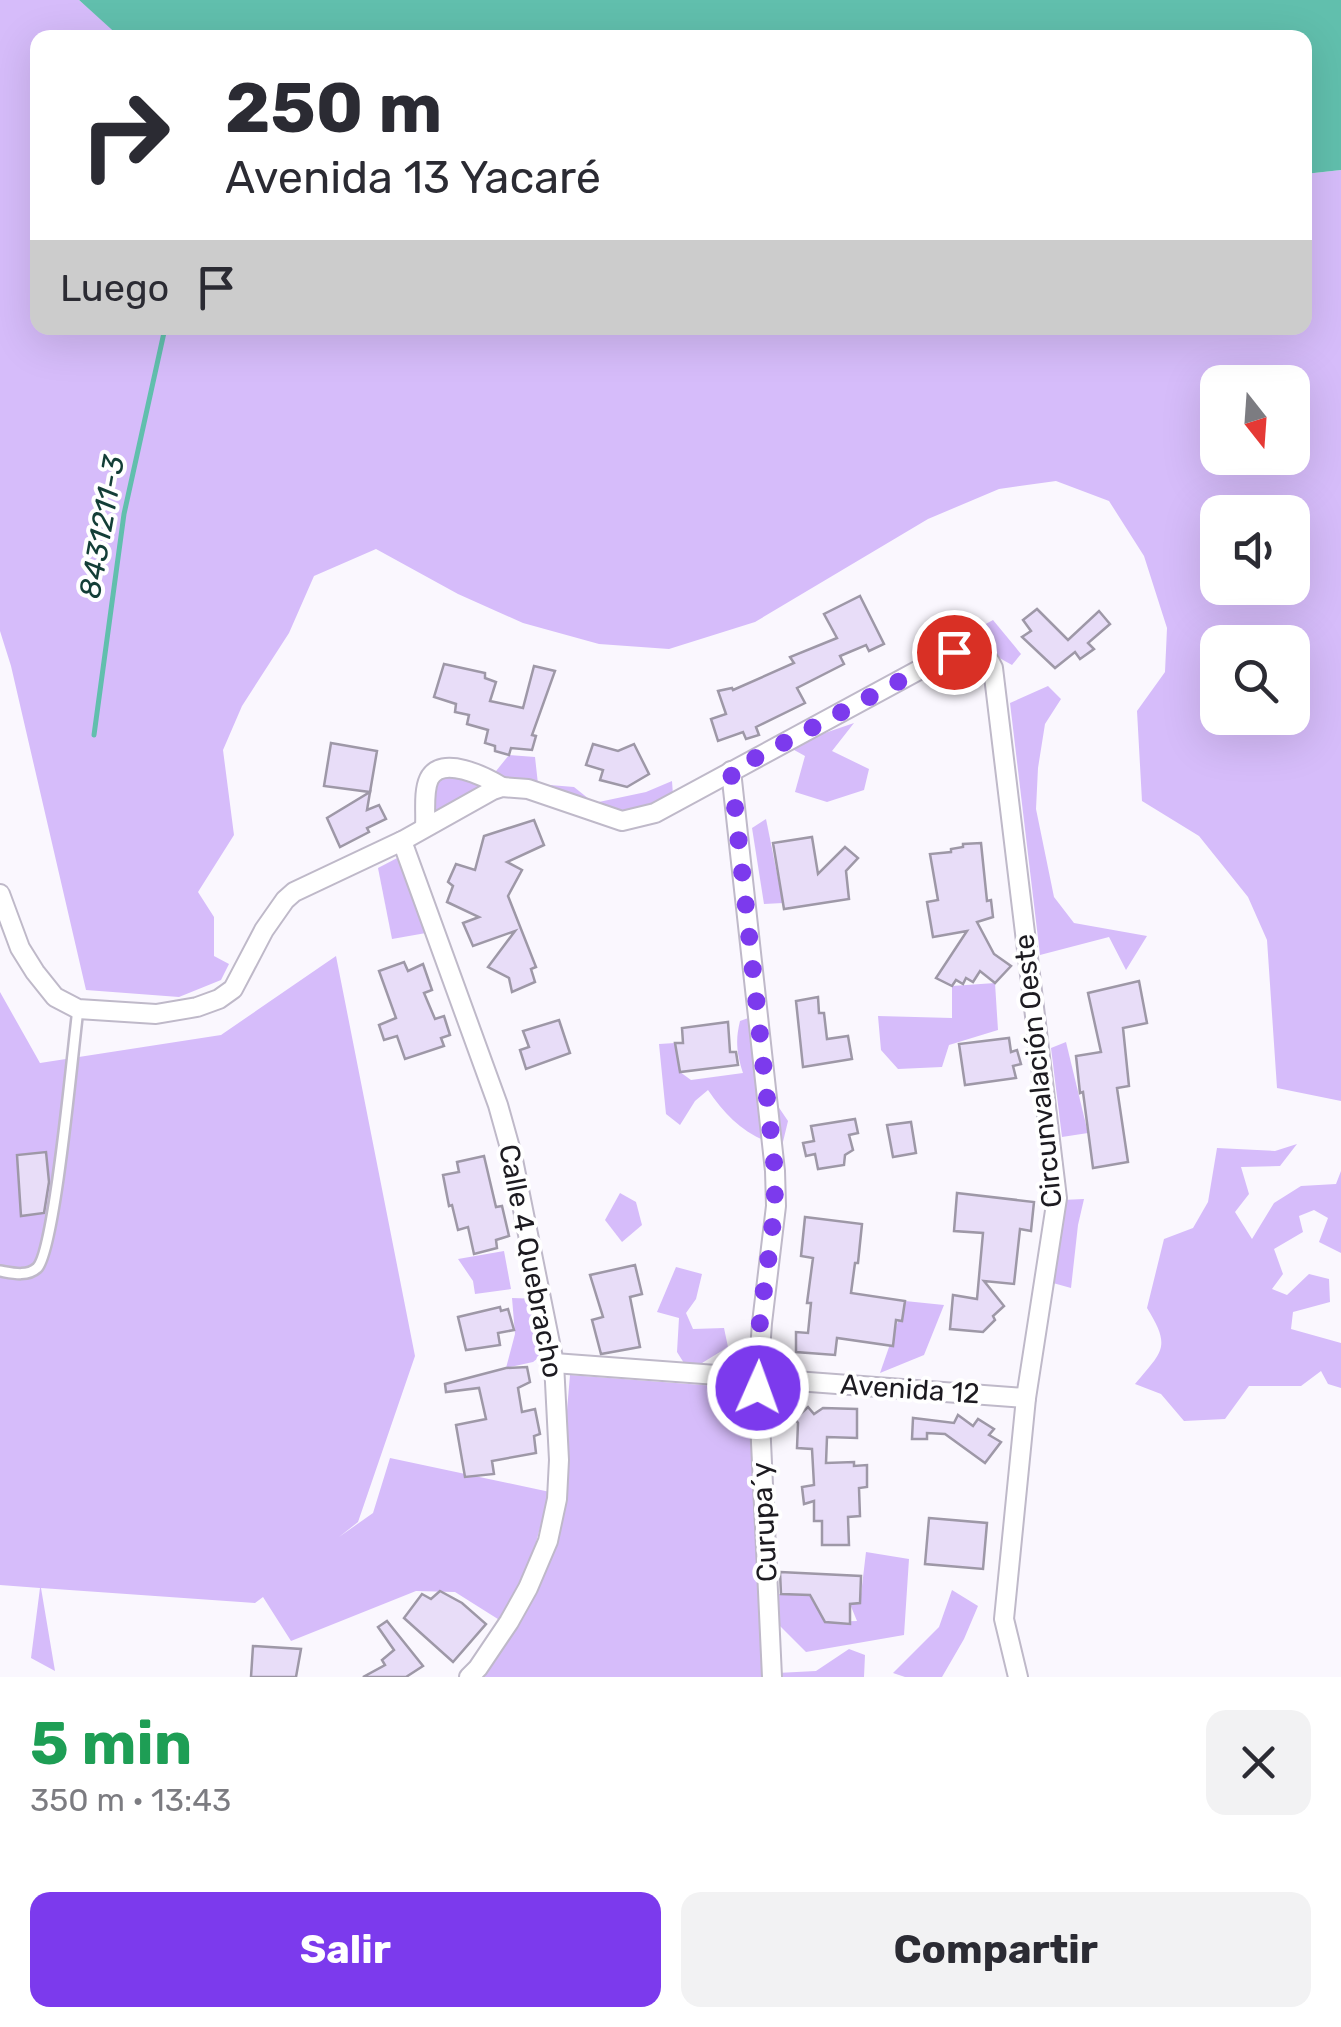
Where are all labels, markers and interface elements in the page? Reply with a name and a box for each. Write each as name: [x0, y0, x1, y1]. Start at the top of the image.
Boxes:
text: 250 m: [225, 67, 442, 150]
icon: right: [60, 70, 190, 200]
text: Avenida 13 Yacaré: [225, 151, 601, 204]
icon: arrive: [189, 260, 244, 315]
text: Luego: [60, 265, 169, 311]
north arrow: [1200, 365, 1310, 475]
map controls: [1200, 365, 1310, 735]
water label: 8431211-3: [72, 452, 132, 601]
button: sound: [1200, 495, 1310, 605]
pin: [912, 610, 997, 695]
icon: arrive: [927, 625, 982, 680]
button: search: [1200, 625, 1310, 735]
street label: Circunvalación Oeste: [1007, 933, 1069, 1209]
street label: Calle 4 Quebracho: [492, 1141, 570, 1381]
position arrow: [706, 1336, 810, 1440]
street label: Avenida 12: [839, 1368, 981, 1410]
street label: Curupa´y: [744, 1461, 784, 1583]
text: 5 min: [30, 1708, 192, 1779]
button: close: [1206, 1710, 1311, 1815]
text: 350 m · 13:43: [30, 1781, 231, 1819]
button: Salir: [30, 1892, 661, 2007]
button: Compartir: [681, 1892, 1311, 2007]

